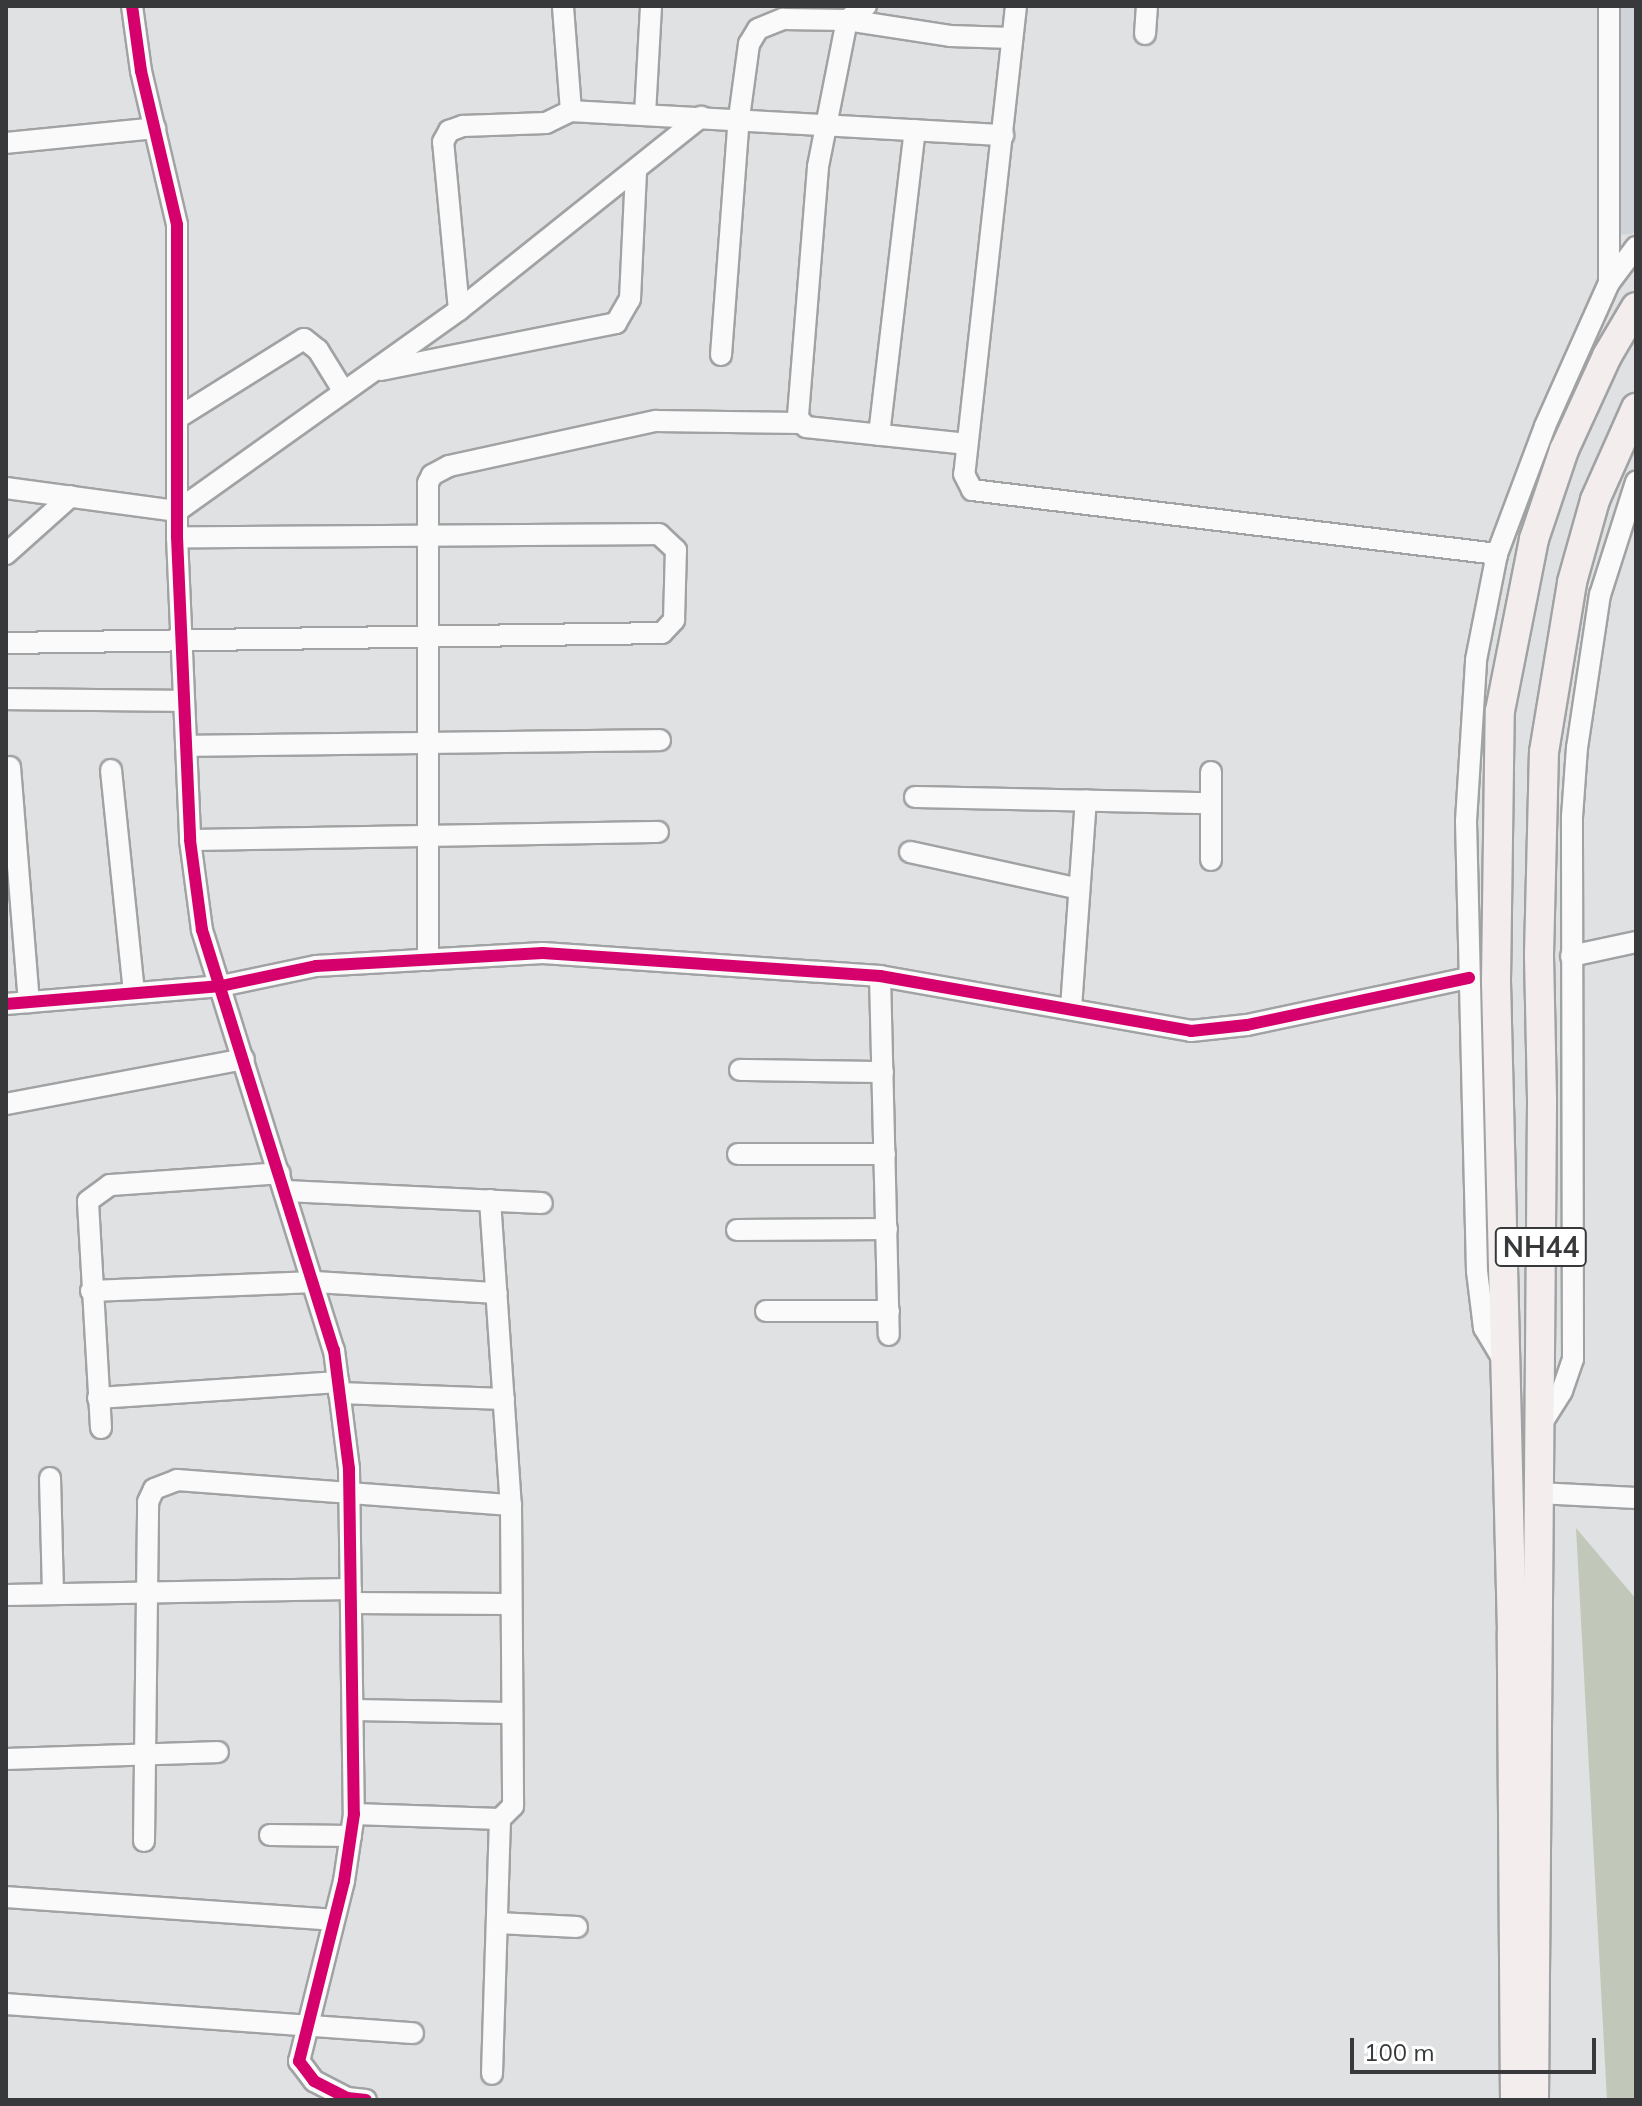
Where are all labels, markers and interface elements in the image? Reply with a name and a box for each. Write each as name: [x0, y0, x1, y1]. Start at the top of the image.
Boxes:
road number: NH44: [1493, 1223, 1589, 1271]
scale bar: [1354, 2022, 1600, 2072]
text: 100 m: [1364, 2037, 1435, 2067]

